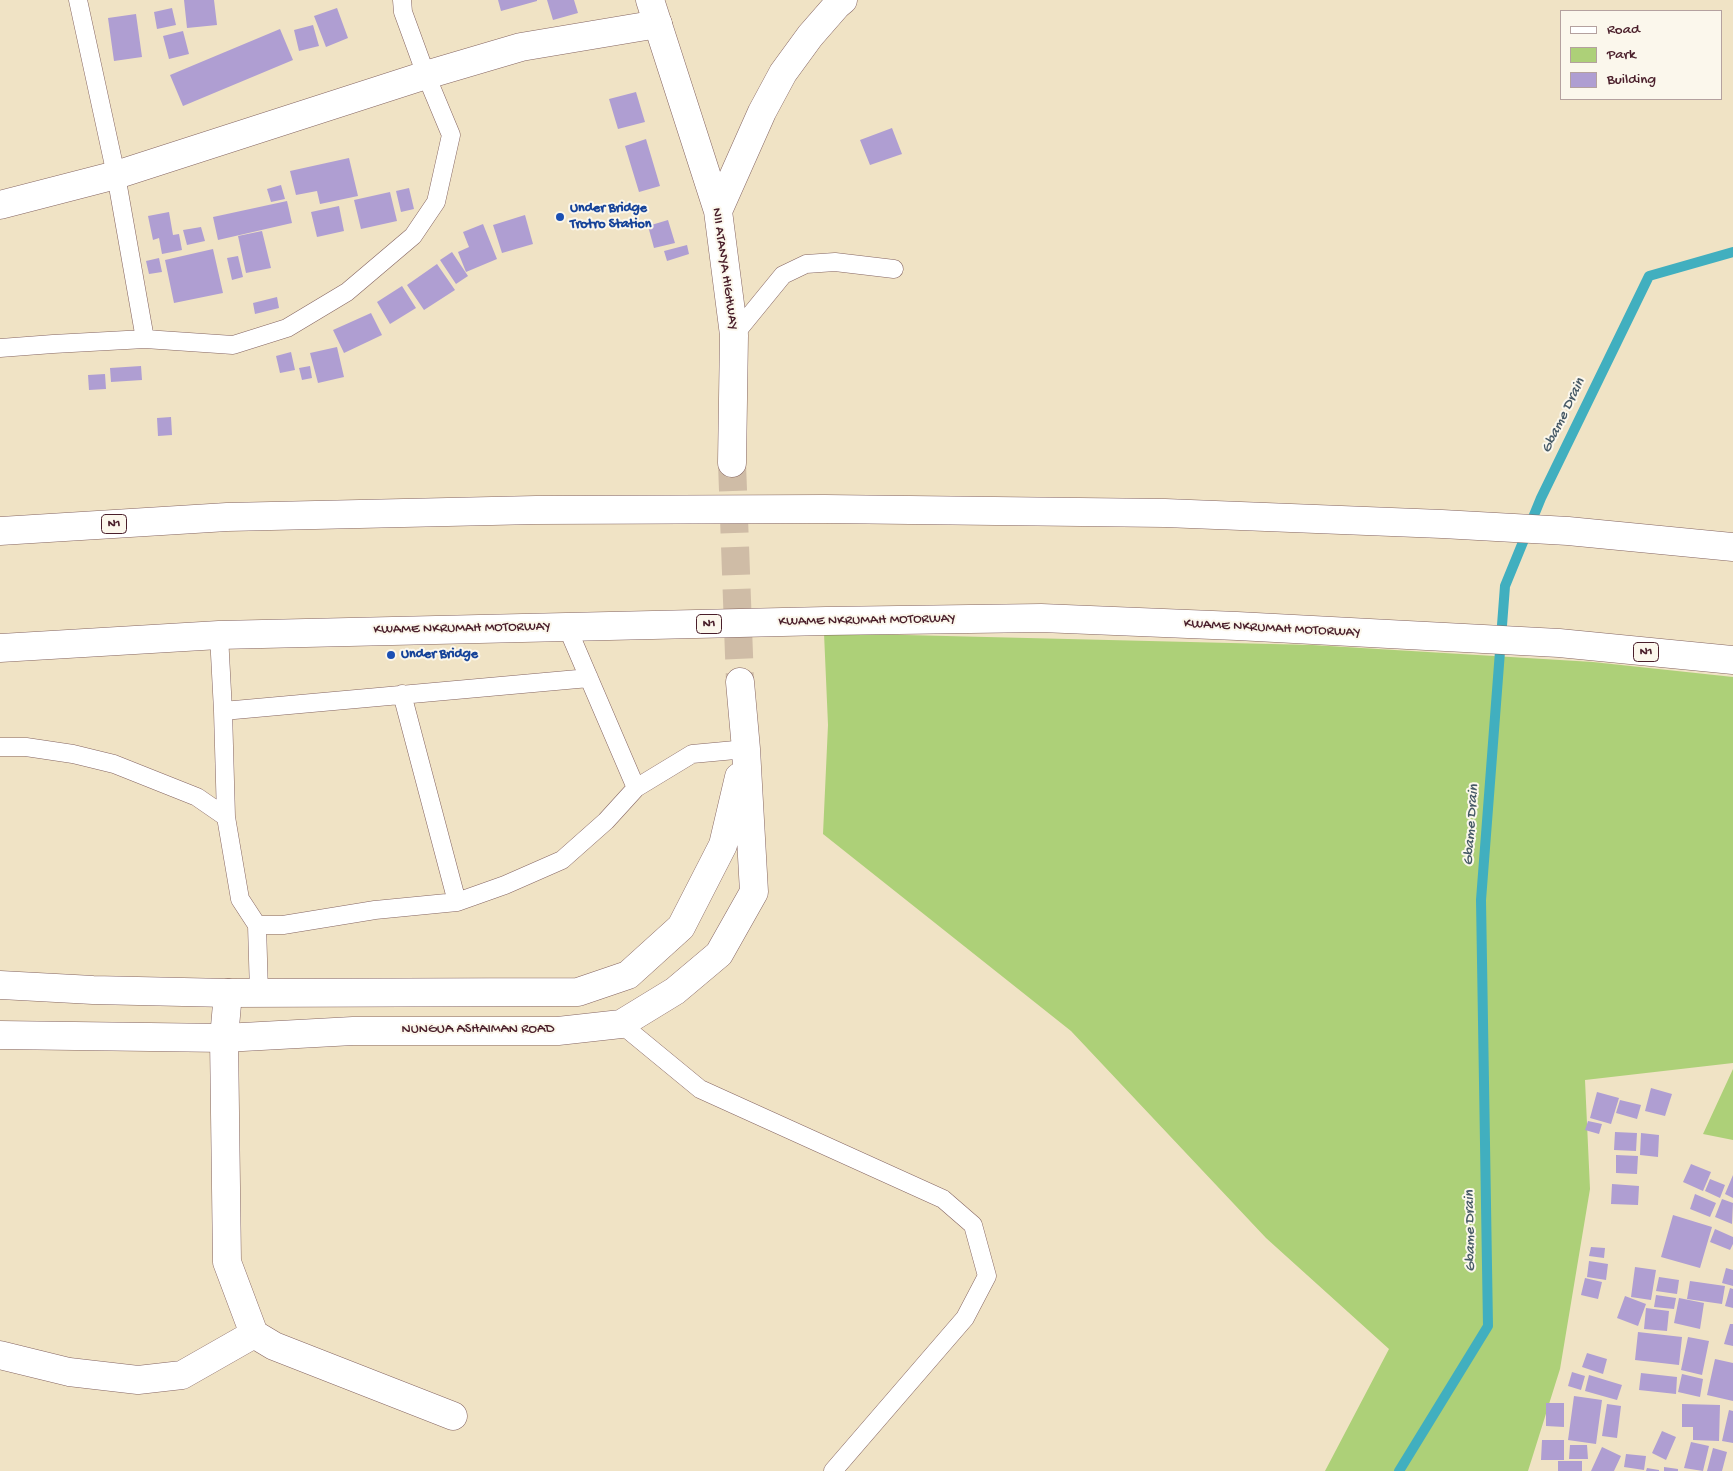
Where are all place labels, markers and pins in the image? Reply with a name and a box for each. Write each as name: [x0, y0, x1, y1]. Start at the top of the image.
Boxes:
place label: Under Bridge Trotro Station: [570, 201, 652, 233]
marker: Under Bridge Trotro Station: [554, 211, 566, 223]
place label: Under Bridge: [401, 647, 478, 663]
marker: Under Bridge: [385, 649, 397, 661]

